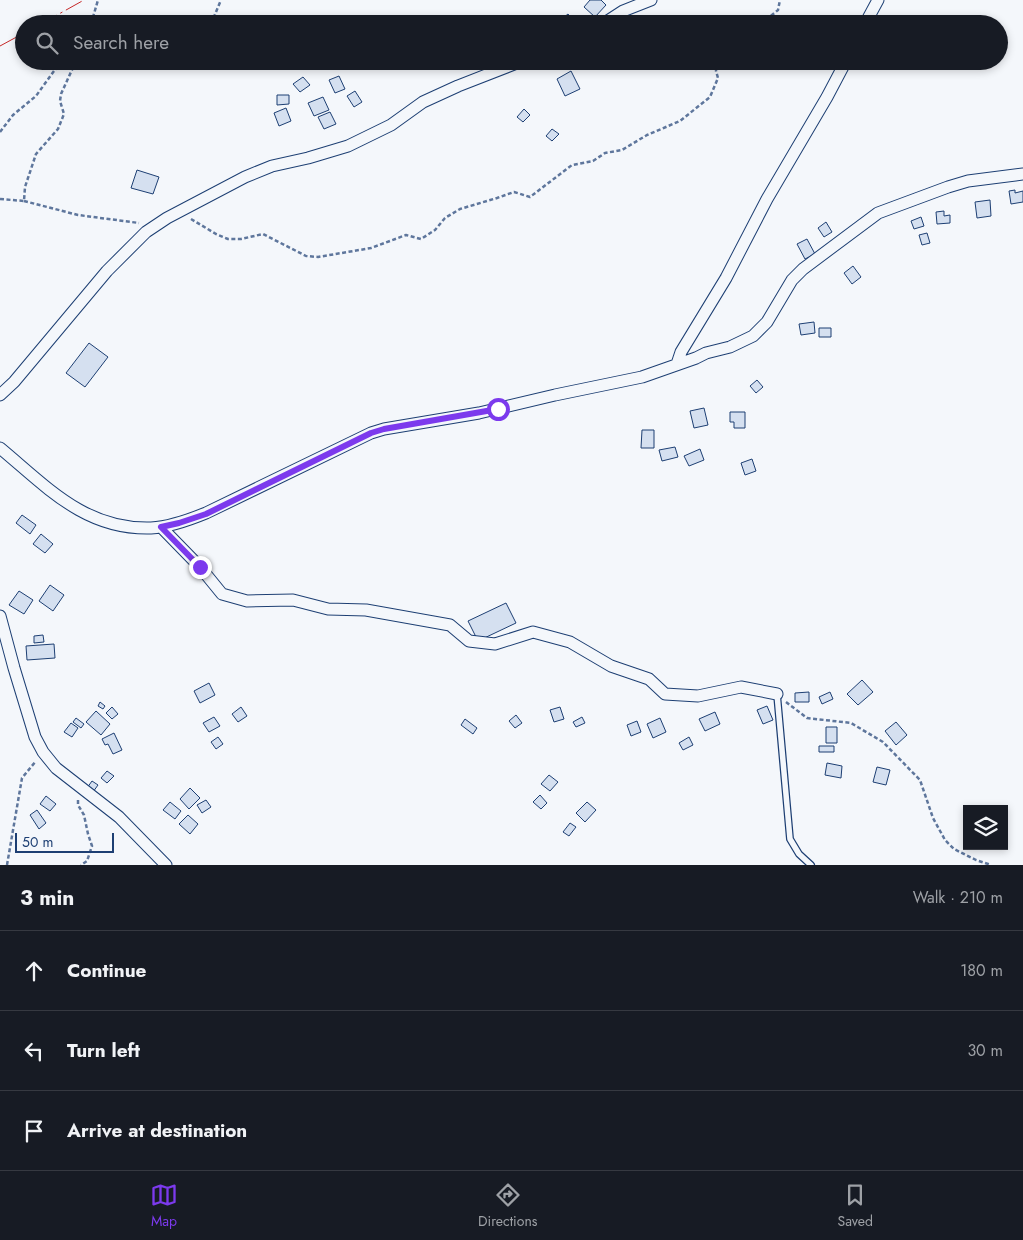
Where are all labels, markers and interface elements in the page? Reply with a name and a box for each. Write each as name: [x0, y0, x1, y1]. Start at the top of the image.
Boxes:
search box: [15, 15, 1008, 70]
icon: search: [33, 29, 61, 57]
text: Search here: [73, 29, 169, 56]
route start: [487, 398, 510, 421]
route end: [189, 556, 212, 579]
map controls: [963, 805, 1008, 850]
button: layers: [963, 805, 1008, 850]
scale bar: [15, 830, 114, 853]
text: 50 m: [22, 832, 53, 852]
text: 3 min: [20, 883, 74, 913]
text: Walk · 210 m: [913, 886, 1003, 909]
icon: ahead: [20, 957, 48, 985]
text: Continue: [67, 957, 146, 984]
text: 180 m: [960, 959, 1003, 982]
icon: left: [20, 1037, 48, 1065]
text: Turn left: [67, 1037, 140, 1064]
text: 30 m: [967, 1039, 1003, 1062]
icon: arrive: [20, 1117, 48, 1145]
text: Arrive at destination: [67, 1117, 247, 1144]
tab: Map: [150, 1181, 178, 1231]
tab: Directions: [478, 1181, 537, 1231]
tab: Saved: [837, 1181, 873, 1231]

